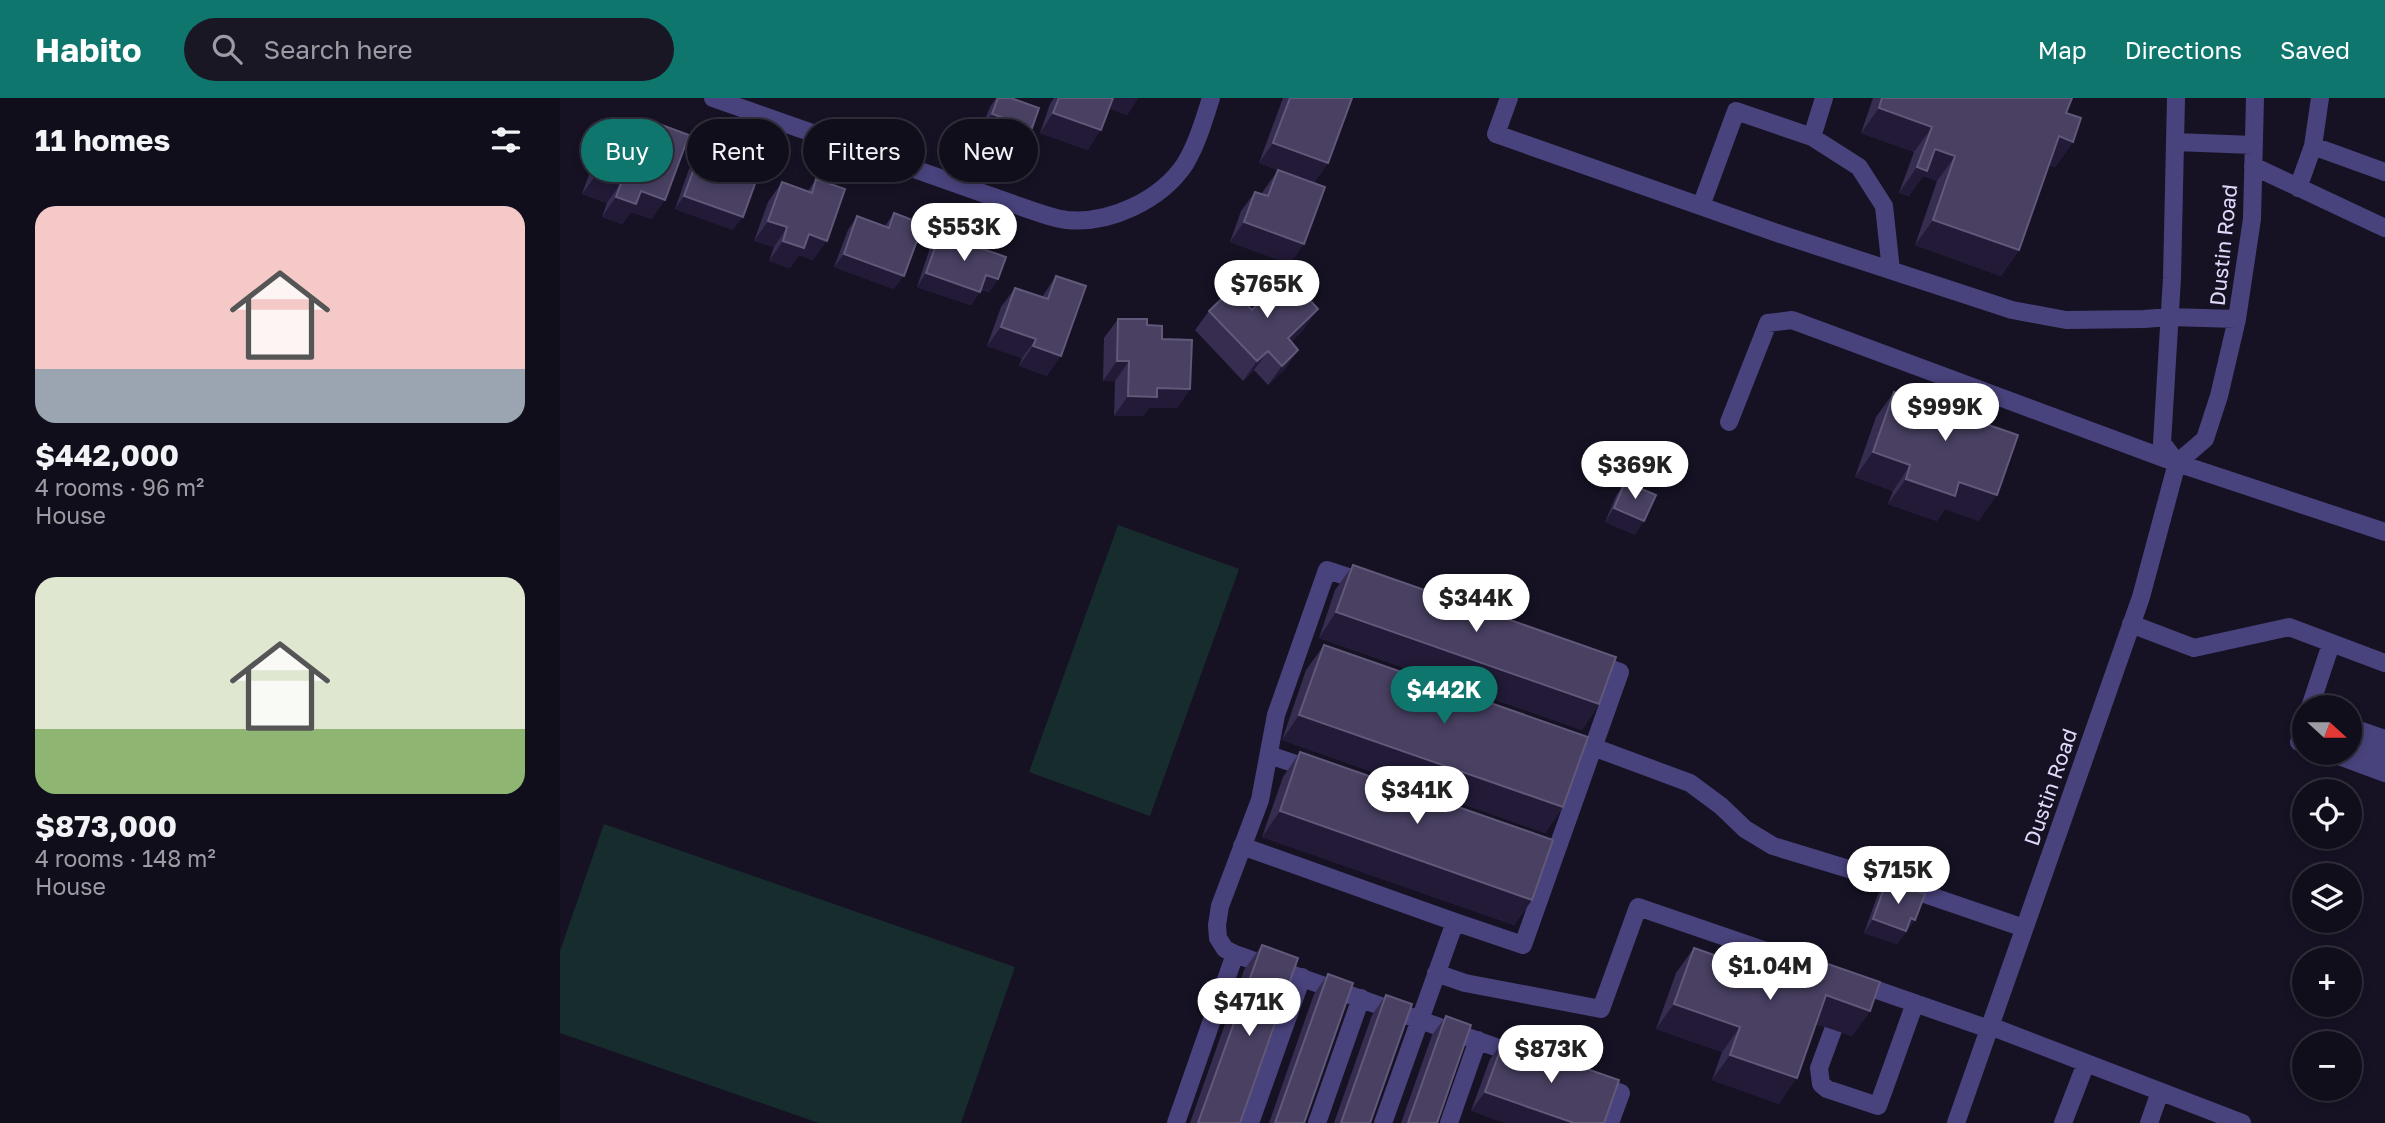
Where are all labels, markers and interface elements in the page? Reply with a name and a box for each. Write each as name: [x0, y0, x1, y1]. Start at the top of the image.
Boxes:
search box: [184, 18, 674, 81]
text: Habito: [35, 30, 142, 69]
icon: search: [208, 30, 246, 68]
text: Search here: [264, 34, 413, 65]
text: Map: [2038, 35, 2087, 64]
text: Directions: [2125, 35, 2242, 64]
text: Saved: [2280, 35, 2350, 64]
chip: Buy: [581, 119, 673, 182]
chip: Rent: [687, 119, 789, 182]
chip: Filters: [803, 119, 925, 182]
chip: New: [939, 119, 1038, 182]
icon: filters: [487, 121, 525, 159]
text: 11 homes: [35, 122, 170, 158]
street label: Dustin Road: [2204, 183, 2242, 307]
pin: $553K: [915, 204, 1013, 263]
text: $553K: [927, 212, 1001, 240]
icon: home: [217, 252, 343, 378]
pin: $765K: [1218, 260, 1316, 320]
text: $765K: [1230, 269, 1304, 297]
pin: $999K: [1896, 384, 1994, 443]
text: $999K: [1907, 392, 1983, 420]
text: $442,000: [35, 437, 179, 473]
pin: $369K: [1586, 442, 1684, 501]
text: $369K: [1597, 450, 1673, 478]
text: 4 rooms · 96 m²: [35, 473, 204, 501]
text: House: [35, 501, 106, 529]
pin: $344K: [1427, 574, 1525, 634]
text: $344K: [1439, 583, 1513, 611]
icon: home: [217, 623, 343, 749]
pin: $442K: [1395, 666, 1493, 726]
text: $442K: [1407, 675, 1481, 703]
north arrow: [2292, 695, 2362, 765]
map controls: [2292, 695, 2362, 1101]
street label: Dustin Road: [2018, 725, 2082, 849]
pin: $341K: [1368, 766, 1466, 826]
text: $341K: [1381, 775, 1453, 803]
button: locate: [2292, 779, 2362, 849]
text: $873,000: [35, 808, 177, 844]
text: 4 rooms · 148 m²: [35, 844, 216, 872]
pin: $715K: [1849, 846, 1947, 906]
text: $715K: [1863, 855, 1933, 883]
button: layers: [2292, 863, 2362, 933]
text: House: [35, 872, 106, 900]
pin: $1.04M: [1713, 942, 1827, 1002]
button: +: [2292, 947, 2362, 1017]
text: $1.04M: [1728, 951, 1812, 979]
pin: $471K: [1200, 978, 1298, 1038]
text: $471K: [1214, 987, 1284, 1015]
pin: $873K: [1502, 1026, 1600, 1085]
button: −: [2292, 1031, 2362, 1101]
text: $873K: [1514, 1034, 1588, 1062]

